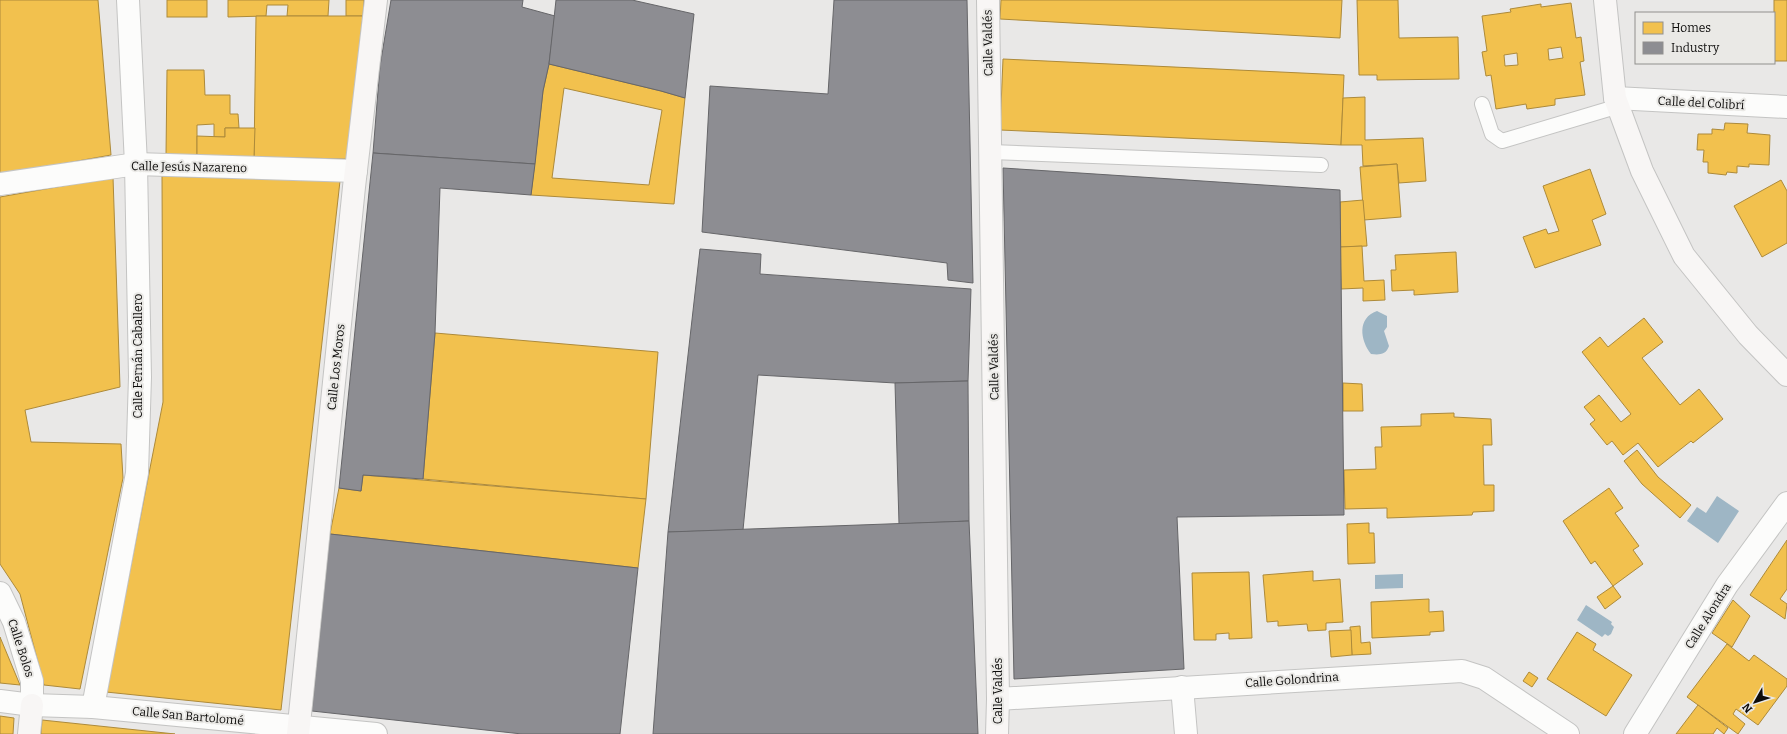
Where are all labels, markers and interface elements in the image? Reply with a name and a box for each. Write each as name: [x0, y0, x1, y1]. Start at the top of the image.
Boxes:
street label: Calle Valdés: [980, 9, 996, 76]
legend: [1635, 12, 1775, 64]
text: Homes: [1671, 21, 1711, 35]
text: Industry: [1671, 41, 1720, 55]
street label: Calle del Colibrí: [1657, 94, 1745, 112]
street label: Calle Jesús Nazareno: [131, 159, 247, 175]
street label: Calle Fernán Caballero: [131, 293, 145, 418]
street label: Calle Los Moros: [325, 323, 348, 411]
street label: Calle Valdés: [986, 333, 1002, 400]
street label: Calle Alondra: [1682, 580, 1734, 651]
street label: Calle Bolos: [5, 617, 37, 679]
street label: Calle Valdés: [991, 657, 1005, 724]
street label: Calle Golondrina: [1245, 670, 1340, 690]
north arrow: [1735, 682, 1775, 722]
text: N: [1740, 700, 1755, 715]
street label: Calle San Bartolomé: [131, 704, 245, 728]

